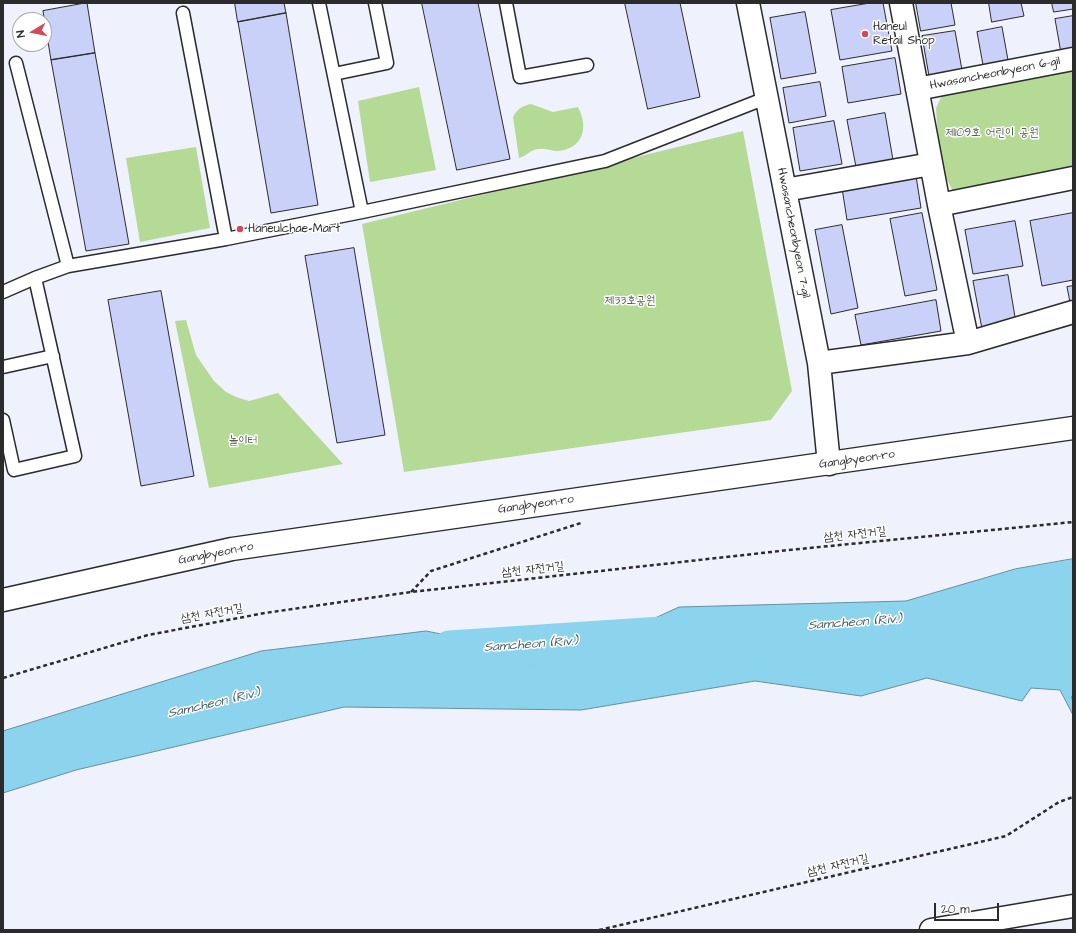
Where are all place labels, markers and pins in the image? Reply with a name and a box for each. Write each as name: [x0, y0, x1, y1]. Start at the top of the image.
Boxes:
place label: Haneul Retail Shop: [873, 20, 935, 48]
marker: Haneul Retail Shop: [860, 29, 870, 39]
place label: Haneulchae Mart: [248, 222, 340, 236]
marker: Haneulchae Mart: [235, 224, 245, 234]

